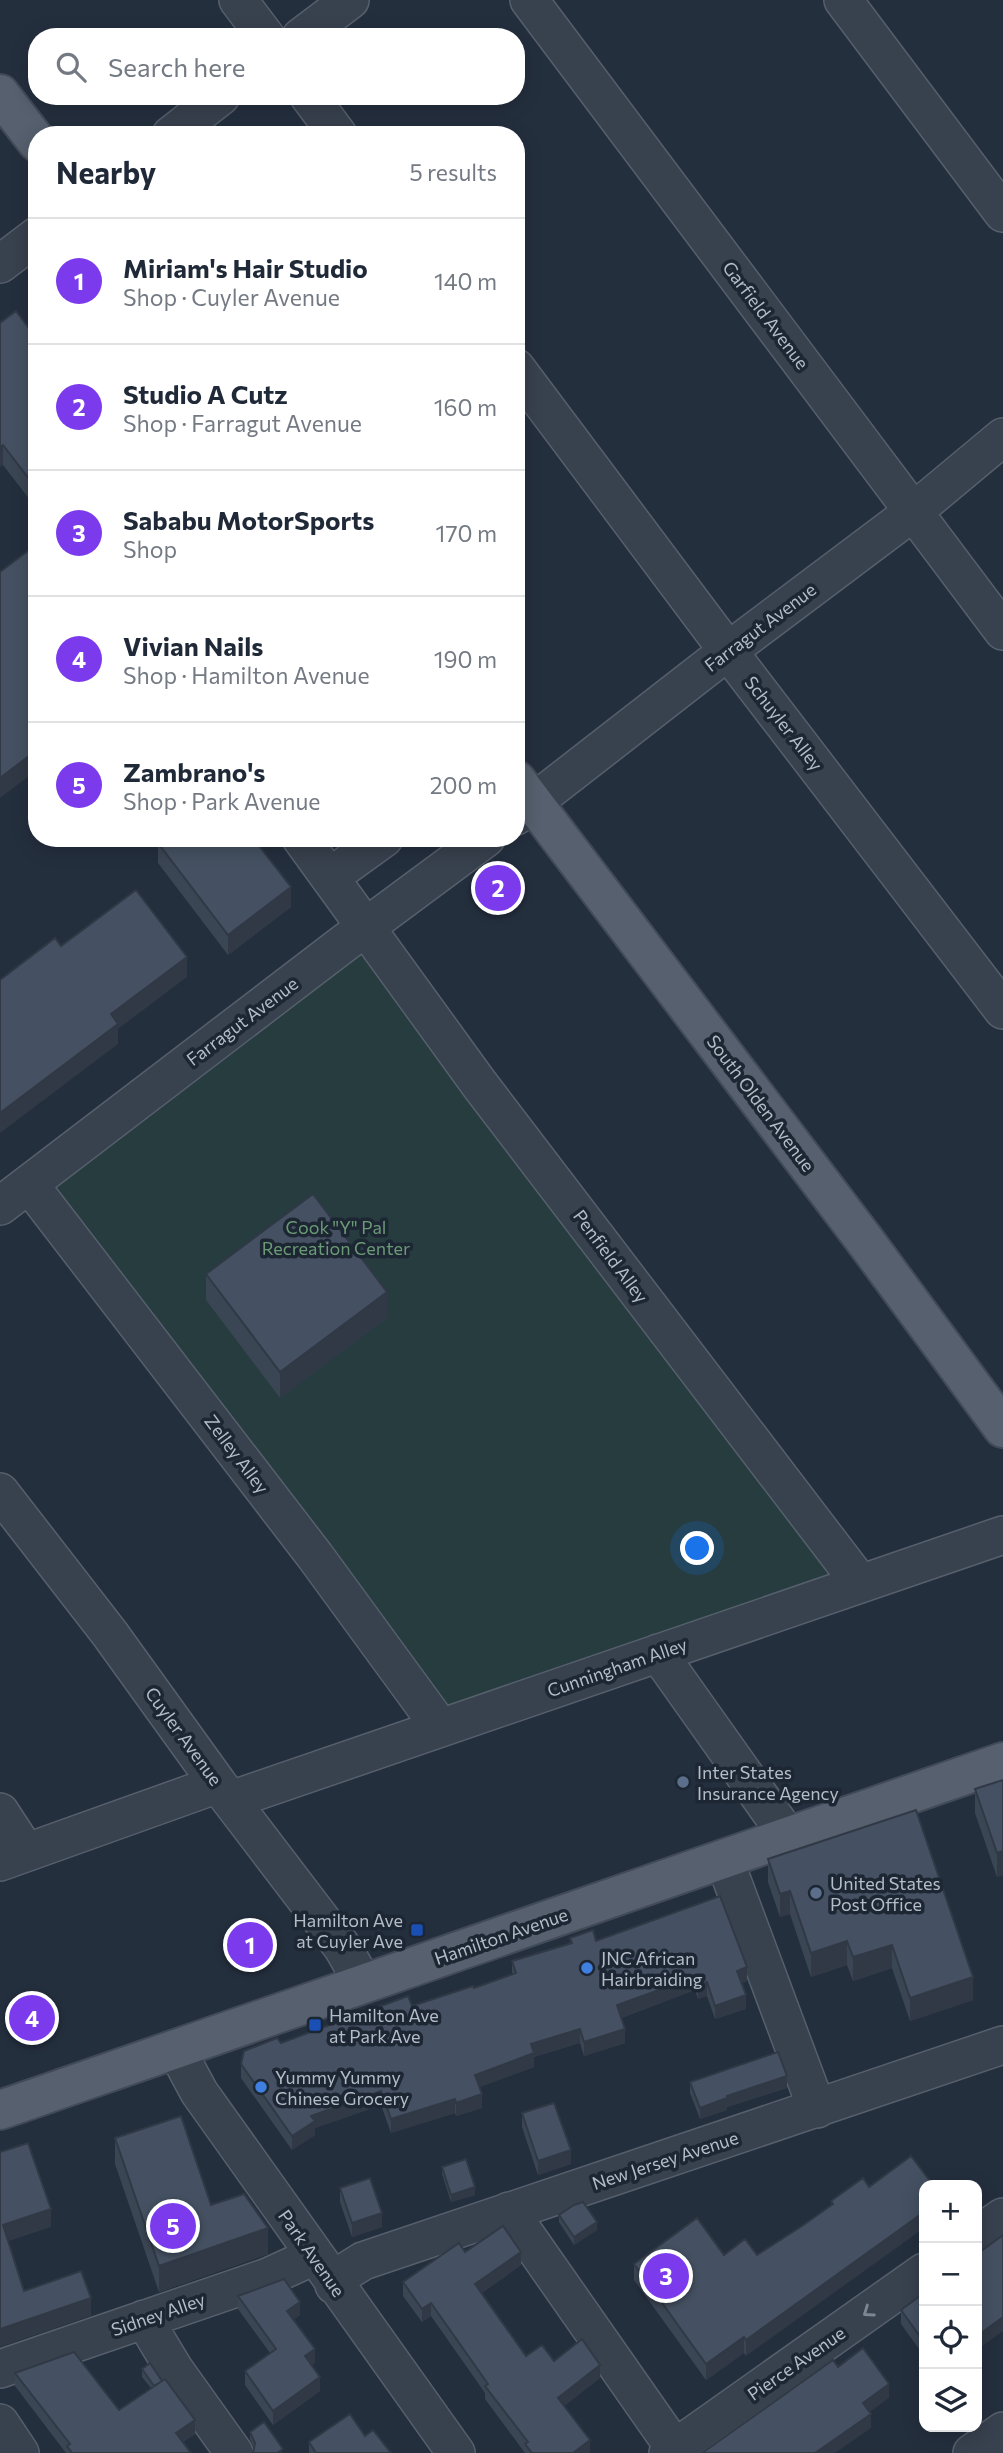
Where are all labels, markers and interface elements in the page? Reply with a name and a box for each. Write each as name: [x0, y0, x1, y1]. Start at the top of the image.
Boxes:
search box: [28, 28, 525, 105]
icon: search: [52, 48, 90, 86]
text: Search here: [108, 51, 246, 82]
text: Nearby: [56, 153, 156, 190]
text: 5 results: [409, 158, 497, 186]
text: Miriam's Hair Studio: [123, 252, 368, 283]
street label: Garfield Avenue: [718, 257, 814, 373]
text: 1: [74, 267, 84, 295]
text: 140 m: [434, 267, 497, 295]
text: Shop · Cuyler Avenue: [123, 283, 340, 311]
text: Studio A Cutz: [123, 378, 288, 409]
text: 2: [72, 393, 86, 421]
text: 160 m: [434, 393, 497, 421]
text: Shop · Farragut Avenue: [123, 409, 362, 437]
text: Sababu MotorSports: [123, 504, 374, 535]
text: 3: [72, 519, 86, 547]
text: 170 m: [436, 519, 497, 547]
text: Shop: [123, 535, 177, 563]
street label: Farragut Avenue: [700, 578, 820, 676]
text: Vivian Nails: [123, 630, 263, 661]
text: 4: [72, 645, 86, 673]
text: 190 m: [434, 645, 497, 673]
text: Shop · Hamilton Avenue: [123, 661, 370, 689]
street label: Schuyler Alley: [740, 671, 828, 775]
text: Zambrano's: [123, 756, 265, 787]
text: 5: [72, 771, 86, 799]
text: 200 m: [430, 771, 497, 799]
text: Shop · Park Avenue: [123, 787, 320, 815]
pin: 2: [475, 862, 521, 914]
street label: Farragut Avenue: [182, 972, 302, 1070]
street label: South Olden Avenue: [702, 1030, 820, 1176]
street label: Penfield Alley: [569, 1205, 653, 1307]
park label: Cook "Y" Pal Recreation Center: [262, 1216, 410, 1259]
street label: Zelley Alley: [200, 1410, 274, 1498]
your location: [680, 1531, 714, 1565]
street label: Cunningham Alley: [544, 1633, 690, 1701]
street label: Cuyler Avenue: [141, 1682, 227, 1790]
place label: Inter States Insurance Agency: [697, 1761, 839, 1804]
marker: Inter States Insurance Agency: [675, 1774, 691, 1790]
place label: United States Post Office: [830, 1872, 941, 1915]
marker: United States Post Office: [808, 1885, 824, 1901]
street label: Hamilton Avenue: [431, 1903, 571, 1969]
place label: Hamilton Ave at Cuyler Ave: [293, 1909, 403, 1952]
pin: 1: [227, 1919, 273, 1971]
marker: Hamilton Ave at Cuyler Ave: [409, 1922, 425, 1938]
place label: JNC African Hairbraiding: [601, 1947, 703, 1990]
marker: JNC African Hairbraiding: [579, 1960, 595, 1976]
pin: 4: [9, 1992, 55, 2044]
place label: Hamilton Ave at Park Ave: [329, 2004, 439, 2047]
marker: Hamilton Ave at Park Ave: [307, 2017, 323, 2033]
place label: Yummy Yummy Chinese Grocery: [275, 2066, 409, 2109]
marker: Yummy Yummy Chinese Grocery: [253, 2079, 269, 2095]
street label: New Jersey Avenue: [589, 2126, 741, 2194]
map controls: [919, 2180, 982, 2432]
button: +: [919, 2180, 982, 2243]
pin: 5: [150, 2200, 196, 2252]
street label: Park Avenue: [274, 2205, 350, 2301]
button: −: [919, 2243, 982, 2306]
pin: 3: [643, 2250, 689, 2302]
street label: Sidney Alley: [108, 2288, 208, 2340]
one-way arrow: [863, 2304, 876, 2316]
button: locate: [919, 2306, 982, 2369]
street label: Pierce Avenue: [743, 2321, 849, 2405]
button: layers: [919, 2369, 982, 2432]

